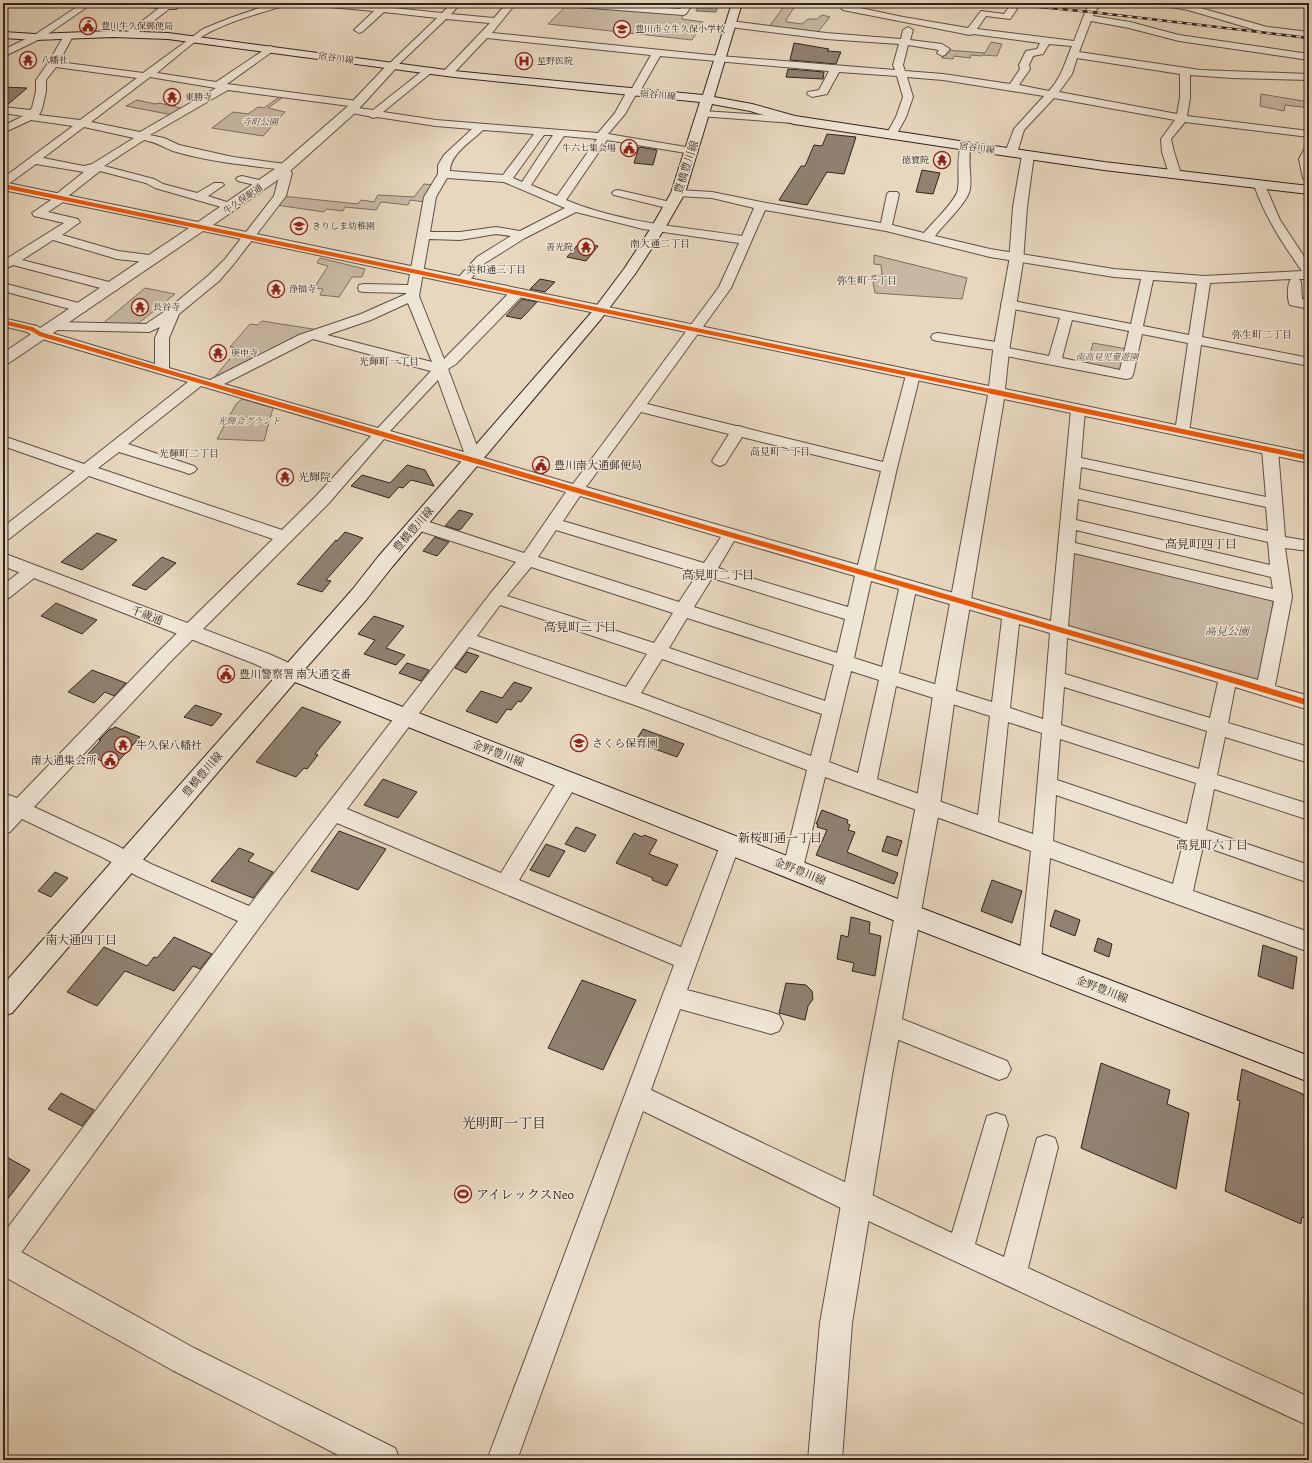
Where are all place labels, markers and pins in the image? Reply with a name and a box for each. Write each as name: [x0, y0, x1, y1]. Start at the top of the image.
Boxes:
public building icon: 豊川牛久保郵便局: [78, 16, 98, 36]
school or university icon: 豊川市立牛久保小学校: [612, 19, 632, 39]
place label: 豊川牛久保郵便局: [101, 20, 173, 32]
place label: 豊川市立牛久保小学校: [635, 23, 726, 35]
temple icon: 八幡社: [18, 50, 38, 70]
hospital icon: 星野医院: [514, 51, 534, 71]
place label: 八幡社: [41, 54, 68, 66]
place label: 星野医院: [537, 55, 573, 67]
temple icon: 東勝寺: [162, 87, 182, 107]
place label: 東勝寺: [185, 91, 212, 103]
public building icon: 牛六七集会場: [619, 138, 639, 158]
place label: 牛六七集会場: [562, 142, 616, 154]
temple icon: 徳寶院: [932, 150, 952, 170]
place label: 徳寶院: [902, 154, 929, 166]
school or university icon: きりしま幼稚園: [289, 216, 309, 236]
place label: きりしま幼稚園: [312, 220, 375, 232]
temple icon: 善光院: [576, 237, 596, 257]
place label: 善光院: [546, 241, 573, 253]
temple icon: 浄福寺: [266, 279, 286, 299]
place label: 浄福寺: [289, 283, 316, 295]
temple icon: 長谷寺: [130, 297, 150, 317]
place label: 長谷寺: [153, 301, 180, 313]
temple icon: 庚申寺: [208, 343, 228, 363]
place label: 庚申寺: [231, 347, 258, 359]
public building icon: 豊川南大通郵便局: [531, 455, 551, 475]
place label: 豊川南大通郵便局: [554, 458, 642, 473]
temple icon: 光輝院: [275, 467, 295, 487]
place label: 光輝院: [298, 470, 331, 485]
public building icon: 豊川警察署 南大通交番: [216, 664, 236, 684]
place label: 豊川警察署 南大通交番: [239, 667, 351, 682]
school or university icon: さくら保育園: [569, 733, 589, 753]
temple icon: 牛久保八幡社: [113, 735, 133, 755]
place label: さくら保育園: [592, 736, 658, 751]
place label: 牛久保八幡社: [136, 738, 202, 753]
public building icon: 南大通集会所: [100, 750, 120, 770]
place label: 南大通集会所: [31, 753, 97, 768]
sports icon: アイレックスNeo: [453, 1184, 473, 1204]
place label: アイレックスNeo: [476, 1186, 574, 1203]

